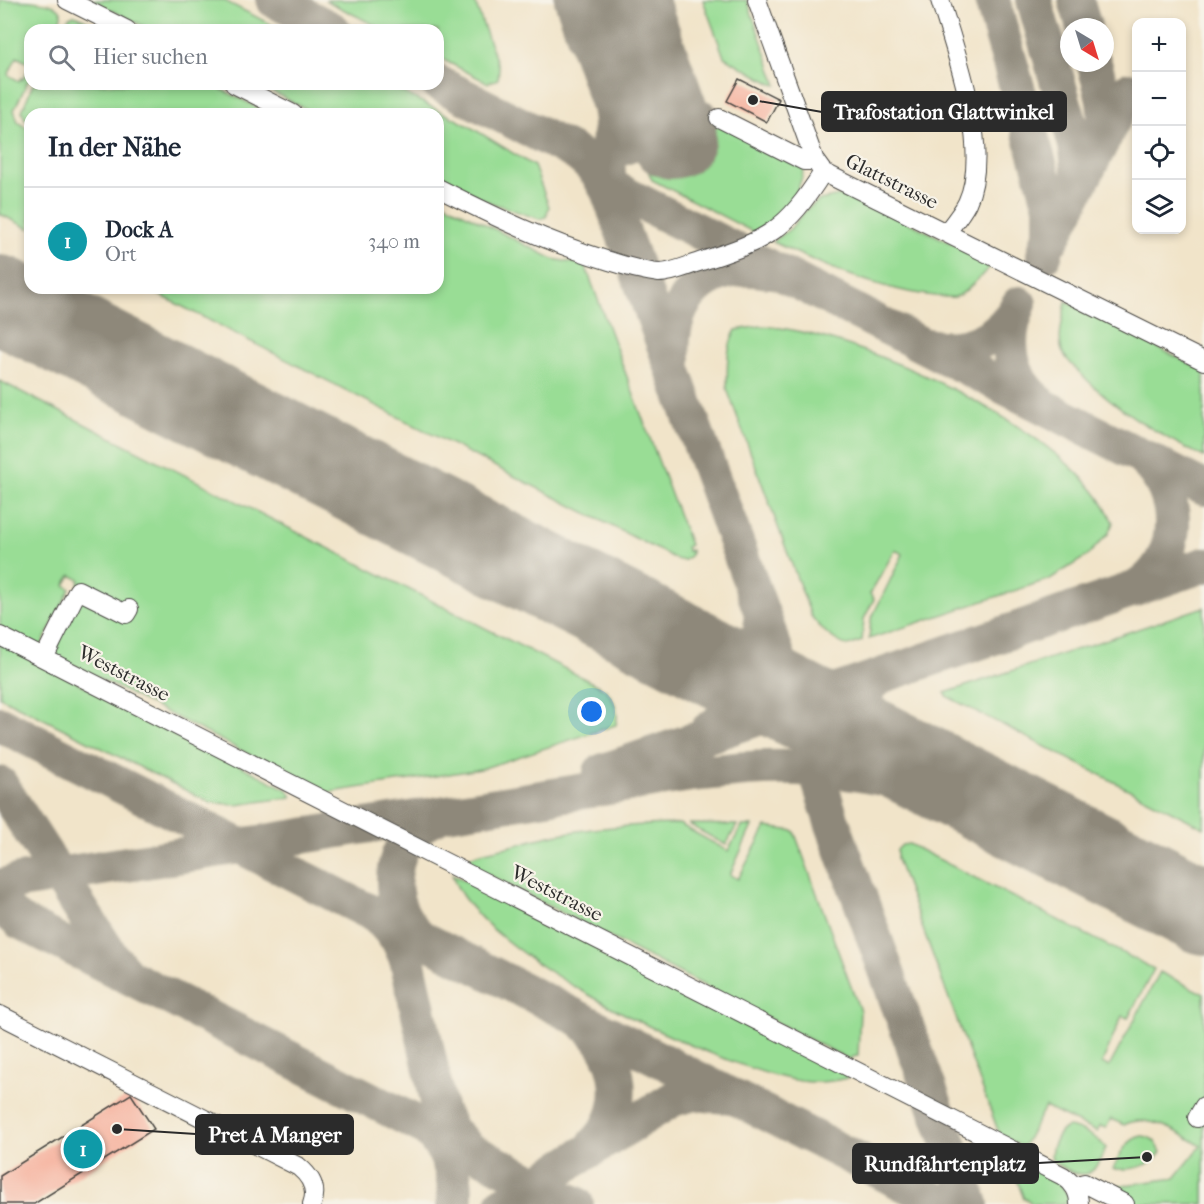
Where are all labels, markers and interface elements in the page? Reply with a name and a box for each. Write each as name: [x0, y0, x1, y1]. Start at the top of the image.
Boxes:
north arrow: [1060, 18, 1114, 72]
map controls: [1132, 18, 1186, 234]
button: +: [1132, 18, 1186, 72]
search box: [24, 24, 444, 90]
icon: search: [45, 41, 78, 74]
text: Hier suchen: [93, 44, 208, 70]
button: −: [1132, 72, 1186, 126]
callout: Trafostation Glattwinkel: [822, 92, 1066, 131]
text: Trafostation Glattwinkel: [833, 100, 1054, 124]
button: locate: [1132, 126, 1186, 180]
text: In der Nähe: [48, 132, 181, 163]
street label: Glattstrasse: [842, 149, 942, 214]
button: layers: [1132, 180, 1186, 234]
text: Dock A: [105, 217, 173, 243]
text: 1: [64, 230, 71, 253]
text: 340 m: [368, 230, 420, 253]
text: Ort: [105, 243, 137, 266]
street label: Weststrasse: [73, 640, 173, 706]
your location: [577, 697, 606, 726]
street label: Weststrasse: [506, 860, 606, 926]
callout: Pret A Manger: [196, 1115, 353, 1154]
text: Pret A Manger: [208, 1123, 343, 1147]
pin: 1: [64, 1126, 103, 1172]
callout: Rundfahrtenplatz: [853, 1144, 1038, 1183]
text: Rundfahrtenplatz: [864, 1152, 1026, 1176]

